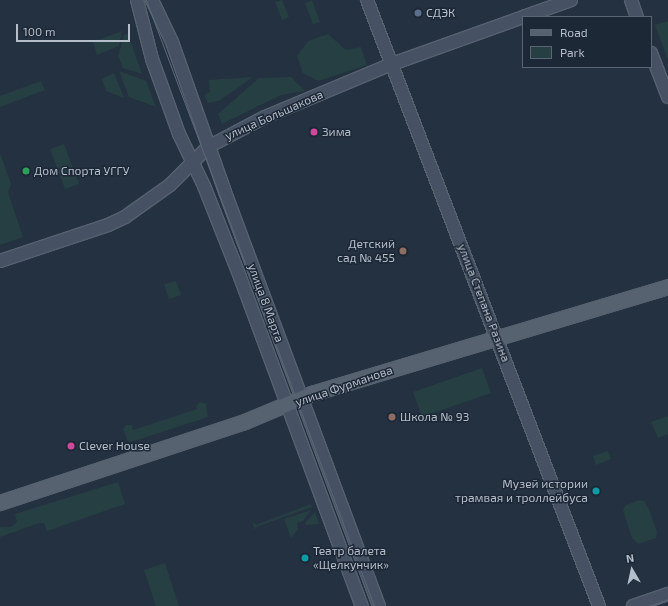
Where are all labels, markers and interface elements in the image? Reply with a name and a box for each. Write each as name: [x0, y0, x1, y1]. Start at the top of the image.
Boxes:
place label: СДЭК: [426, 6, 455, 20]
marker: СДЭК: [413, 8, 423, 18]
scale bar: [18, 16, 132, 42]
legend: [522, 16, 652, 68]
text: 100 m: [23, 24, 55, 38]
text: Road: [560, 25, 588, 39]
text: Park: [560, 45, 585, 59]
street label: улица Большакова: [223, 87, 325, 143]
place label: Зима: [322, 125, 351, 139]
marker: Зима: [309, 127, 319, 137]
place label: Дом Спорта УГГУ: [34, 164, 130, 178]
marker: Дом Спорта УГГУ: [21, 166, 31, 176]
place label: Детский сад № 455: [337, 237, 395, 265]
street label: улица Степана Разина: [455, 242, 513, 364]
marker: Детский сад № 455: [398, 246, 408, 256]
street label: улица 8 Марта: [245, 262, 287, 344]
street label: улица Фурманова: [293, 363, 395, 409]
place label: Школа № 93: [400, 410, 469, 424]
marker: Школа № 93: [387, 412, 397, 422]
place label: Clever House: [79, 439, 150, 453]
marker: Clever House: [66, 441, 76, 451]
place label: Музей истории трамвая и троллейбуса: [455, 477, 588, 505]
marker: Музей истории трамвая и троллейбуса: [591, 486, 601, 496]
place label: Театр балета «Щелкунчик»: [313, 544, 389, 572]
north arrow: [612, 550, 652, 590]
text: N: [625, 551, 635, 565]
marker: Театр балета «Щелкунчик»: [300, 553, 310, 563]

